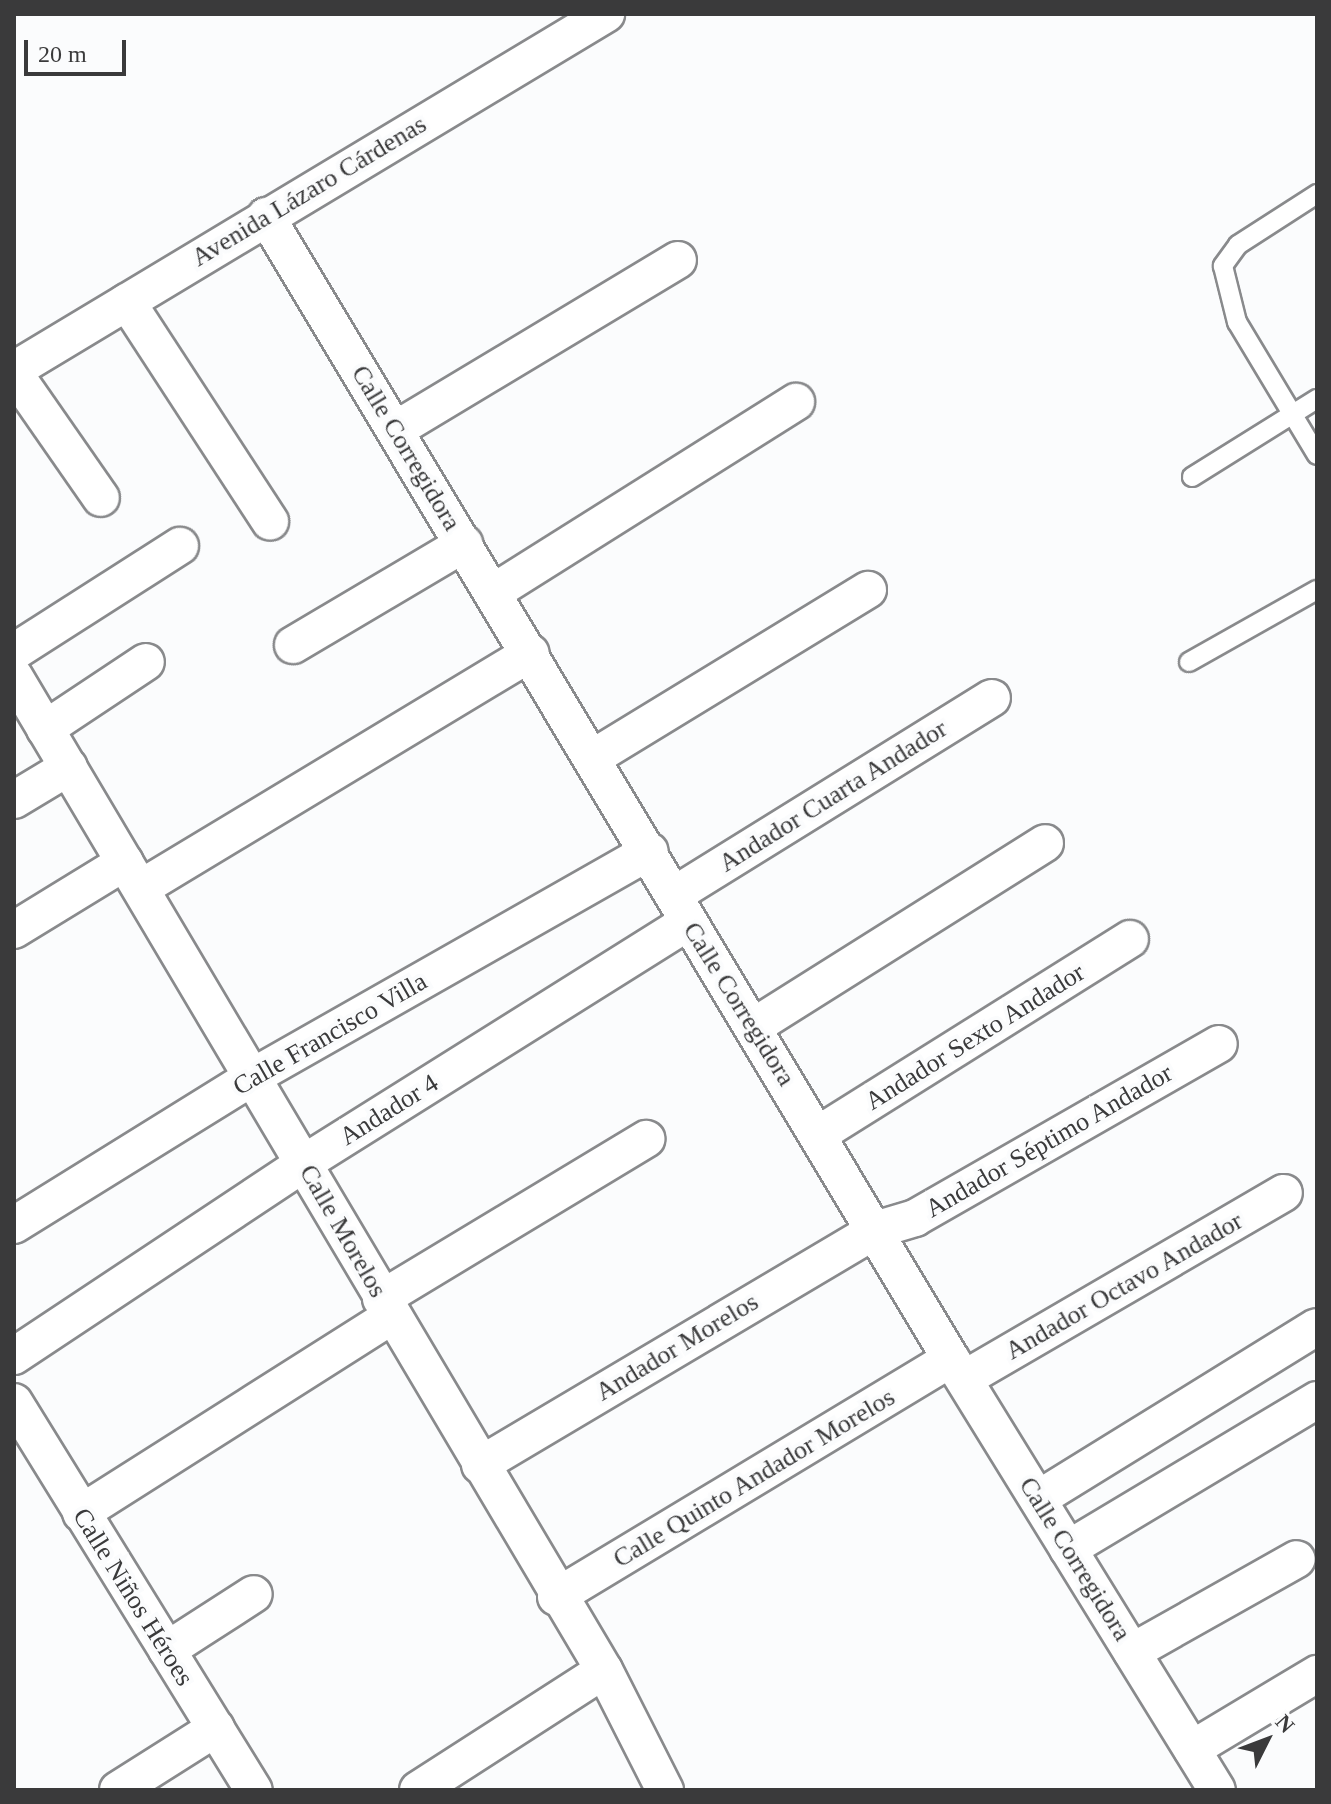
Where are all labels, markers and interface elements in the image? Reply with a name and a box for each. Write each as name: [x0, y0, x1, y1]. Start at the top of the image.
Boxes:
scale bar: [28, 24, 130, 74]
text: 20 m: [38, 41, 87, 67]
street label: Avenida Lázaro Cárdenas: [186, 109, 432, 273]
street label: Calle Corregidora: [344, 360, 468, 536]
street label: Andador Cuarta Andador: [713, 713, 953, 879]
street label: Calle Corregidora: [676, 916, 802, 1092]
street label: Andador Sexto Andador: [859, 956, 1091, 1118]
street label: Calle Francisco Villa: [227, 966, 433, 1102]
street label: Andador Séptimo Andador: [919, 1057, 1179, 1225]
street label: Andador 4: [334, 1067, 444, 1153]
street label: Calle Morelos: [292, 1159, 394, 1303]
street label: Andador Octavo Andador: [999, 1205, 1249, 1367]
street label: Andador Morelos: [590, 1286, 764, 1408]
street label: Calle Quinto Andador Morelos: [607, 1381, 901, 1575]
street label: Calle Corregidora: [1012, 1471, 1138, 1647]
street label: Calle Niños Héroes: [66, 1502, 200, 1692]
north arrow: [1227, 1700, 1307, 1780]
text: N: [1271, 1709, 1300, 1738]

